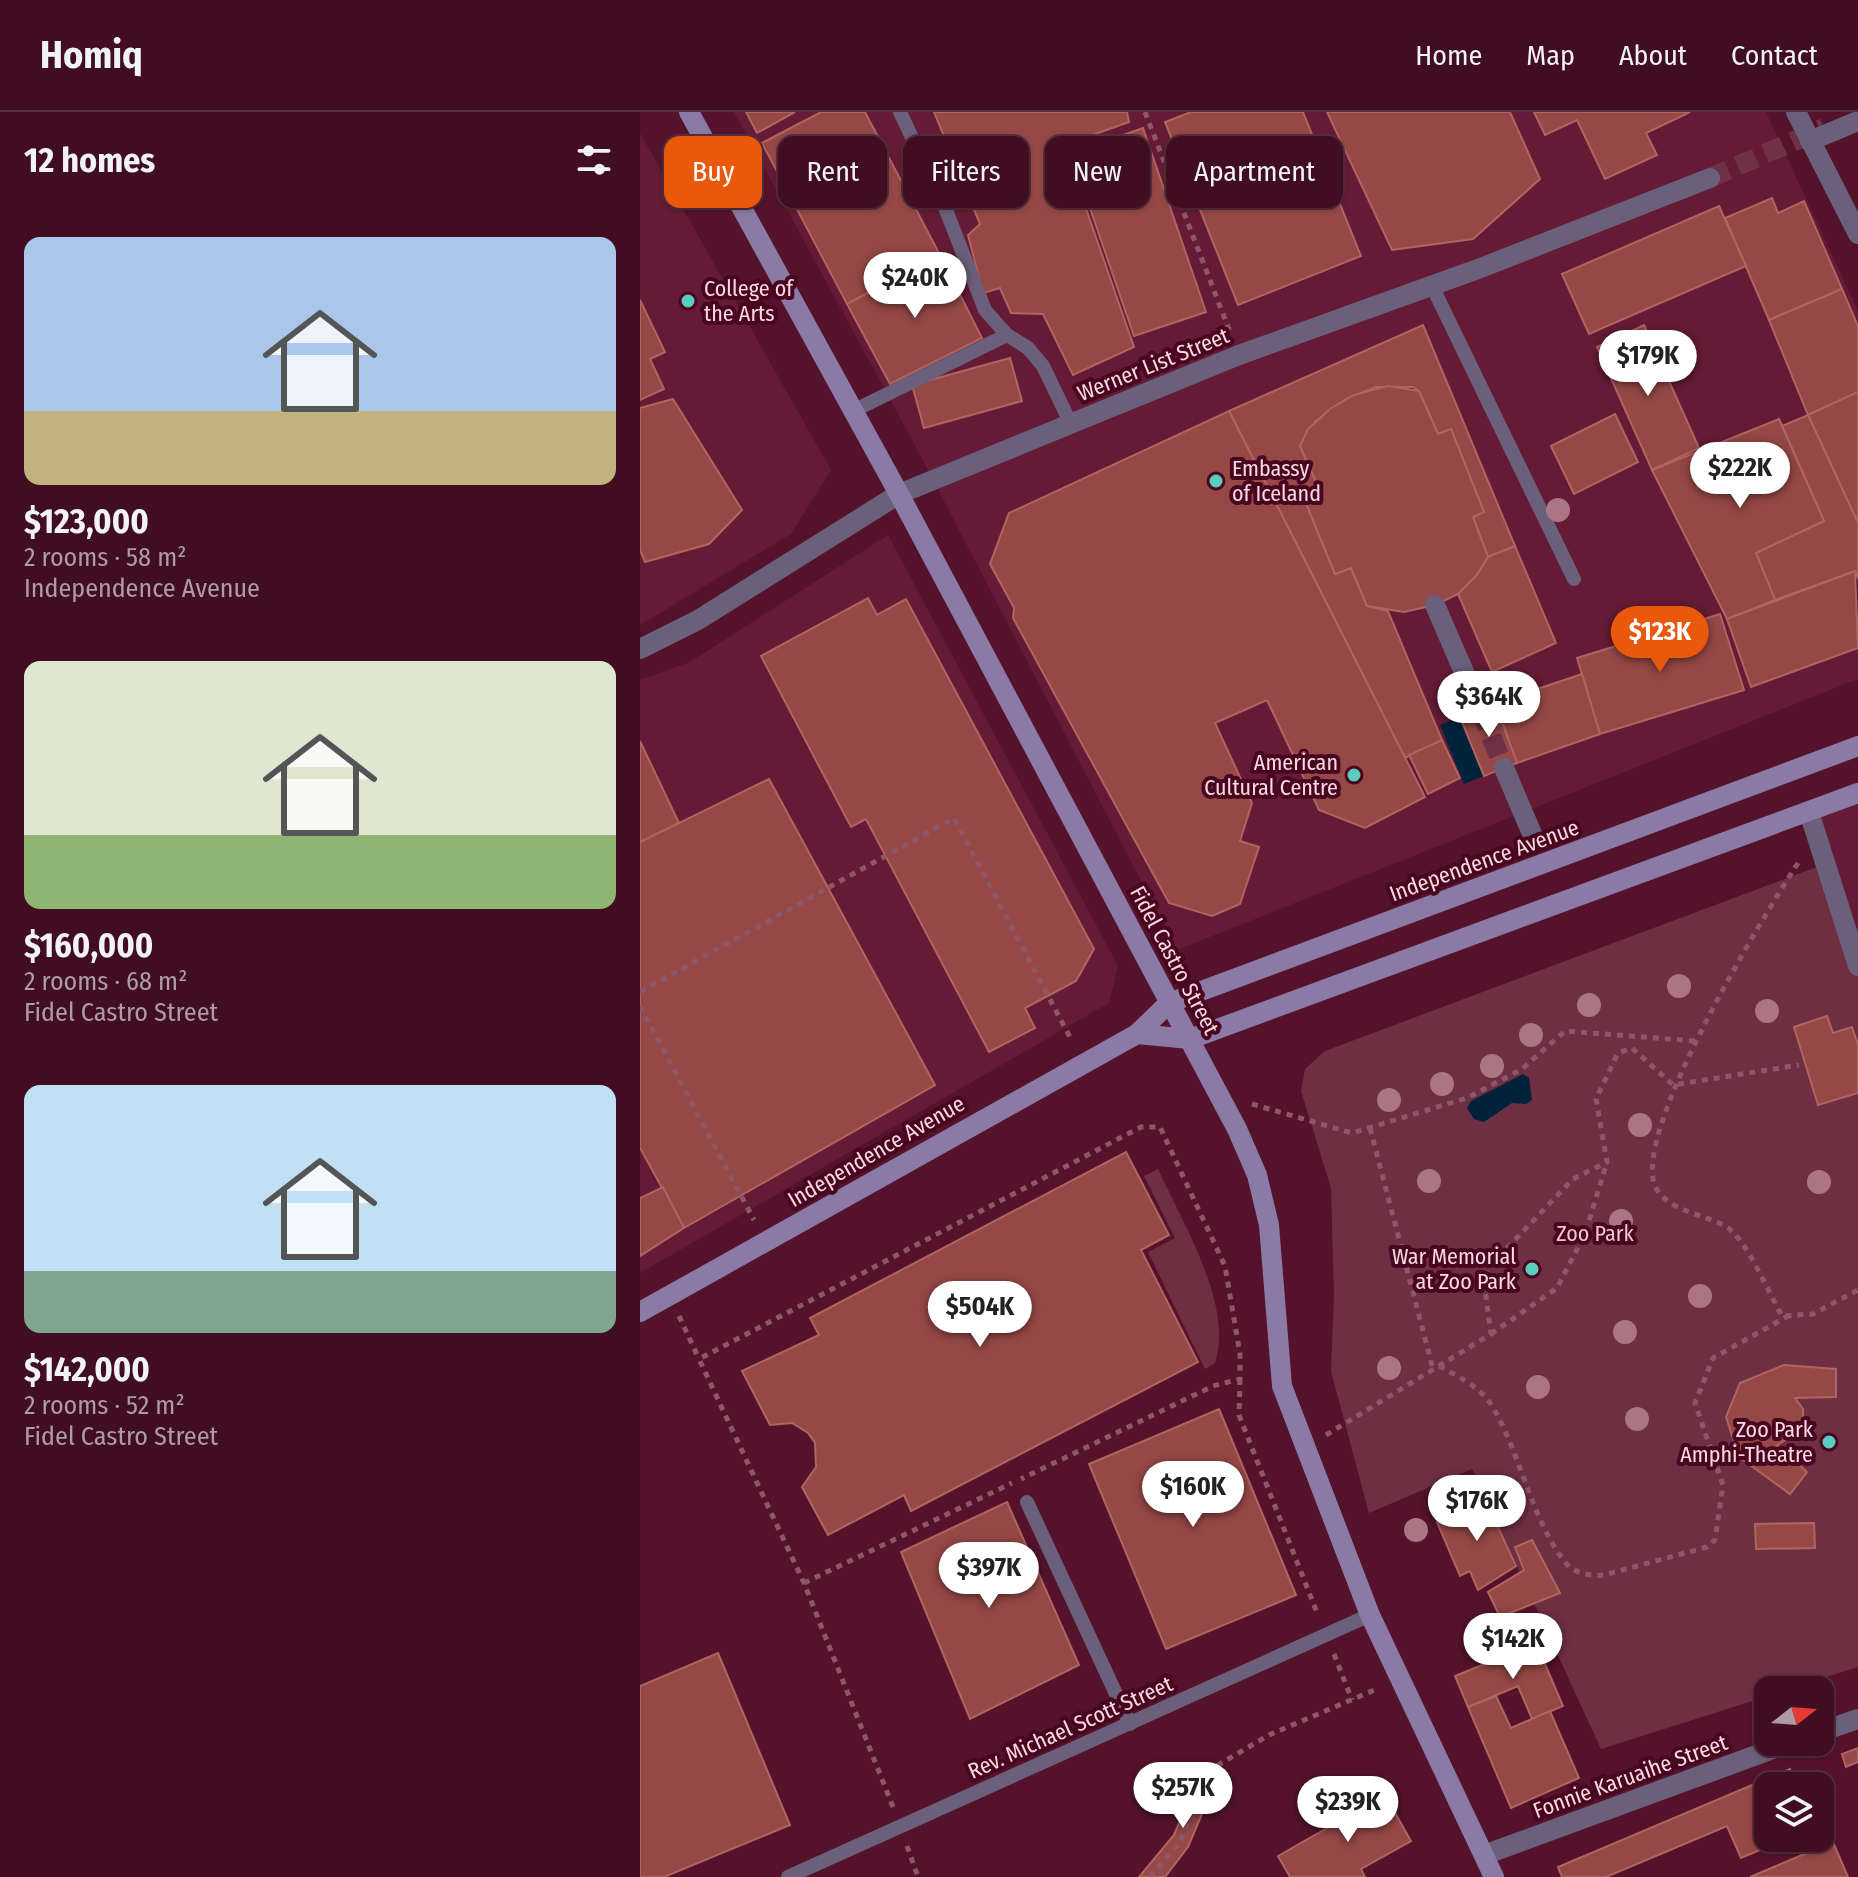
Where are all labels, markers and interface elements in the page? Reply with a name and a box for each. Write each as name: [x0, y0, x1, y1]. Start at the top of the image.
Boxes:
text: Homiq: [40, 32, 143, 78]
text: Home: [1415, 39, 1482, 72]
text: Map: [1526, 39, 1575, 72]
text: About: [1619, 39, 1687, 72]
text: Contact: [1731, 39, 1818, 72]
chip: Buy: [664, 136, 762, 208]
chip: Rent: [778, 136, 887, 208]
chip: Filters: [903, 136, 1029, 208]
chip: New: [1045, 136, 1150, 208]
chip: Apartment: [1166, 136, 1343, 208]
icon: filters: [572, 138, 616, 182]
text: 12 homes: [24, 140, 155, 181]
pin: $240K: [859, 252, 971, 320]
text: $240K: [882, 262, 948, 293]
place label: College of the Arts: [704, 275, 794, 327]
icon: home: [248, 289, 392, 433]
marker: College of the Arts: [679, 292, 697, 310]
street label: Werner List Street: [1073, 321, 1234, 407]
pin: $179K: [1592, 330, 1704, 398]
text: $179K: [1617, 340, 1679, 371]
pin: $222K: [1684, 442, 1796, 510]
text: $222K: [1708, 452, 1772, 483]
place label: Embassy of Iceland: [1232, 455, 1321, 507]
marker: Embassy of Iceland: [1207, 472, 1225, 490]
text: $123,000: [24, 501, 149, 542]
text: 2 rooms · 58 m²: [24, 542, 186, 573]
text: Independence Avenue: [24, 573, 260, 604]
pin: $123K: [1604, 606, 1716, 674]
text: $123K: [1629, 616, 1691, 647]
pin: $364K: [1433, 671, 1545, 739]
text: $364K: [1455, 681, 1523, 712]
icon: home: [248, 713, 392, 857]
place label: American Cultural Centre: [1204, 749, 1338, 801]
marker: American Cultural Centre: [1345, 766, 1363, 784]
street label: Independence Avenue: [1386, 814, 1583, 907]
street label: Fidel Castro Street: [1124, 881, 1225, 1040]
text: $160,000: [24, 925, 153, 966]
text: 2 rooms · 68 m²: [24, 966, 187, 997]
text: Fidel Castro Street: [24, 997, 218, 1028]
street label: Independence Avenue: [783, 1090, 969, 1213]
icon: home: [248, 1137, 392, 1281]
park label: Zoo Park: [1556, 1220, 1634, 1247]
place label: War Memorial at Zoo Park: [1392, 1243, 1517, 1295]
marker: War Memorial at Zoo Park: [1523, 1260, 1541, 1278]
pin: $504K: [924, 1281, 1036, 1349]
text: $504K: [946, 1291, 1014, 1322]
text: $142,000: [24, 1349, 150, 1390]
text: 2 rooms · 52 m²: [24, 1390, 185, 1421]
place label: Zoo Park Amphi-Theatre: [1680, 1416, 1814, 1468]
text: Fidel Castro Street: [24, 1421, 218, 1452]
marker: Zoo Park Amphi-Theatre: [1820, 1433, 1838, 1451]
pin: $160K: [1137, 1461, 1249, 1529]
text: $160K: [1160, 1471, 1226, 1502]
pin: $176K: [1421, 1475, 1533, 1543]
text: $176K: [1446, 1485, 1508, 1516]
pin: $397K: [933, 1542, 1045, 1610]
text: $397K: [957, 1552, 1021, 1583]
pin: $142K: [1457, 1613, 1569, 1681]
text: $142K: [1481, 1623, 1545, 1654]
street label: Rev. Michael Scott Street: [964, 1670, 1177, 1785]
north arrow: [1754, 1676, 1834, 1756]
map controls: [1754, 1676, 1834, 1852]
street label: Fonnie Karuaihe Street: [1529, 1729, 1732, 1824]
pin: $257K: [1127, 1762, 1239, 1830]
text: $257K: [1151, 1772, 1215, 1803]
button: layers: [1754, 1772, 1834, 1852]
pin: $239K: [1292, 1776, 1404, 1844]
text: $239K: [1315, 1786, 1381, 1817]

